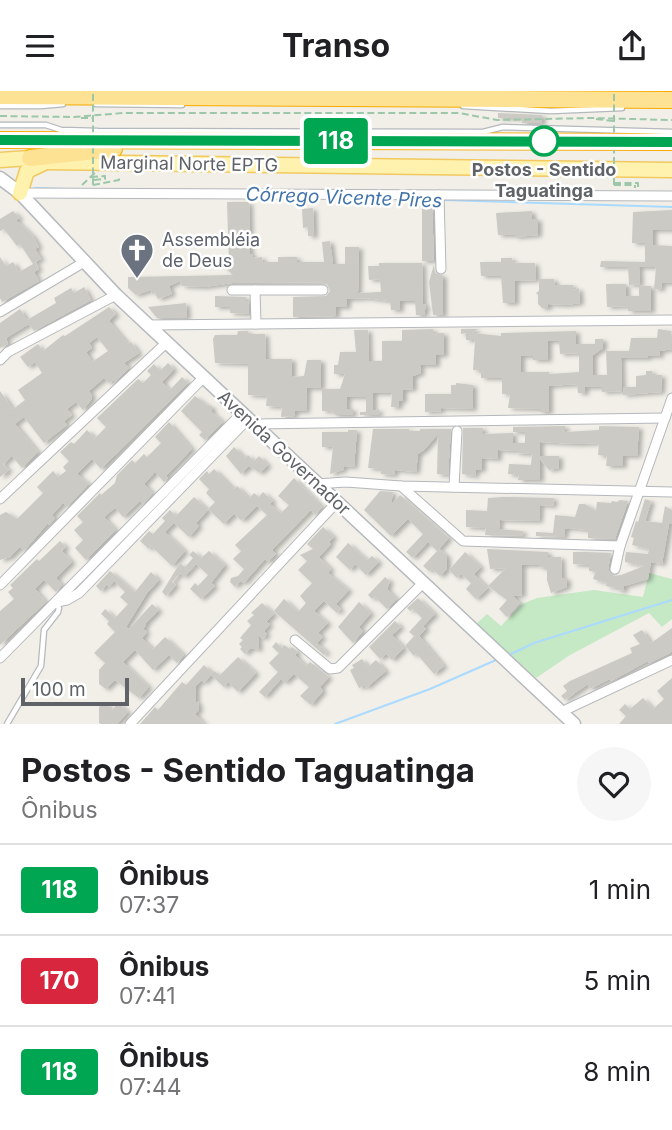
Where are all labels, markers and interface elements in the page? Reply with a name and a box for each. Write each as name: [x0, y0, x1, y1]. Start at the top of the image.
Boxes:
text: Transo: [282, 26, 390, 65]
icon: menu: [21, 27, 59, 65]
icon: share: [613, 27, 651, 65]
line badge: 118: [296, 118, 376, 164]
text: 118: [318, 126, 354, 155]
marker: Postos - Sentido Taguatinga: [529, 126, 559, 156]
street label: Marginal Norte EPTG: [100, 151, 278, 176]
place label: Postos - Sentido Taguatinga: [472, 159, 616, 201]
water label: Córrego Vicente Pires: [245, 183, 443, 212]
place label: Assembléia de Deus: [162, 229, 260, 271]
church icon: Assembléia de Deus: [118, 231, 156, 280]
street label: Avenida Governador: [214, 386, 355, 520]
scale bar: [21, 675, 130, 707]
text: 100 m: [32, 678, 86, 701]
button: heart: [577, 747, 651, 821]
text: Postos - Sentido Taguatinga: [21, 750, 475, 790]
text: Ônibus: [21, 796, 98, 824]
text: Ônibus: [119, 860, 209, 891]
text: 1 min: [589, 874, 651, 905]
text: 118: [41, 875, 78, 904]
text: 07:37: [119, 891, 179, 919]
text: Ônibus: [119, 951, 209, 982]
text: 5 min: [583, 965, 651, 996]
text: 170: [39, 966, 80, 995]
text: 07:41: [119, 982, 176, 1010]
text: Ônibus: [119, 1042, 209, 1073]
text: 8 min: [583, 1056, 651, 1087]
text: 118: [41, 1057, 78, 1086]
text: 07:44: [119, 1073, 182, 1101]

